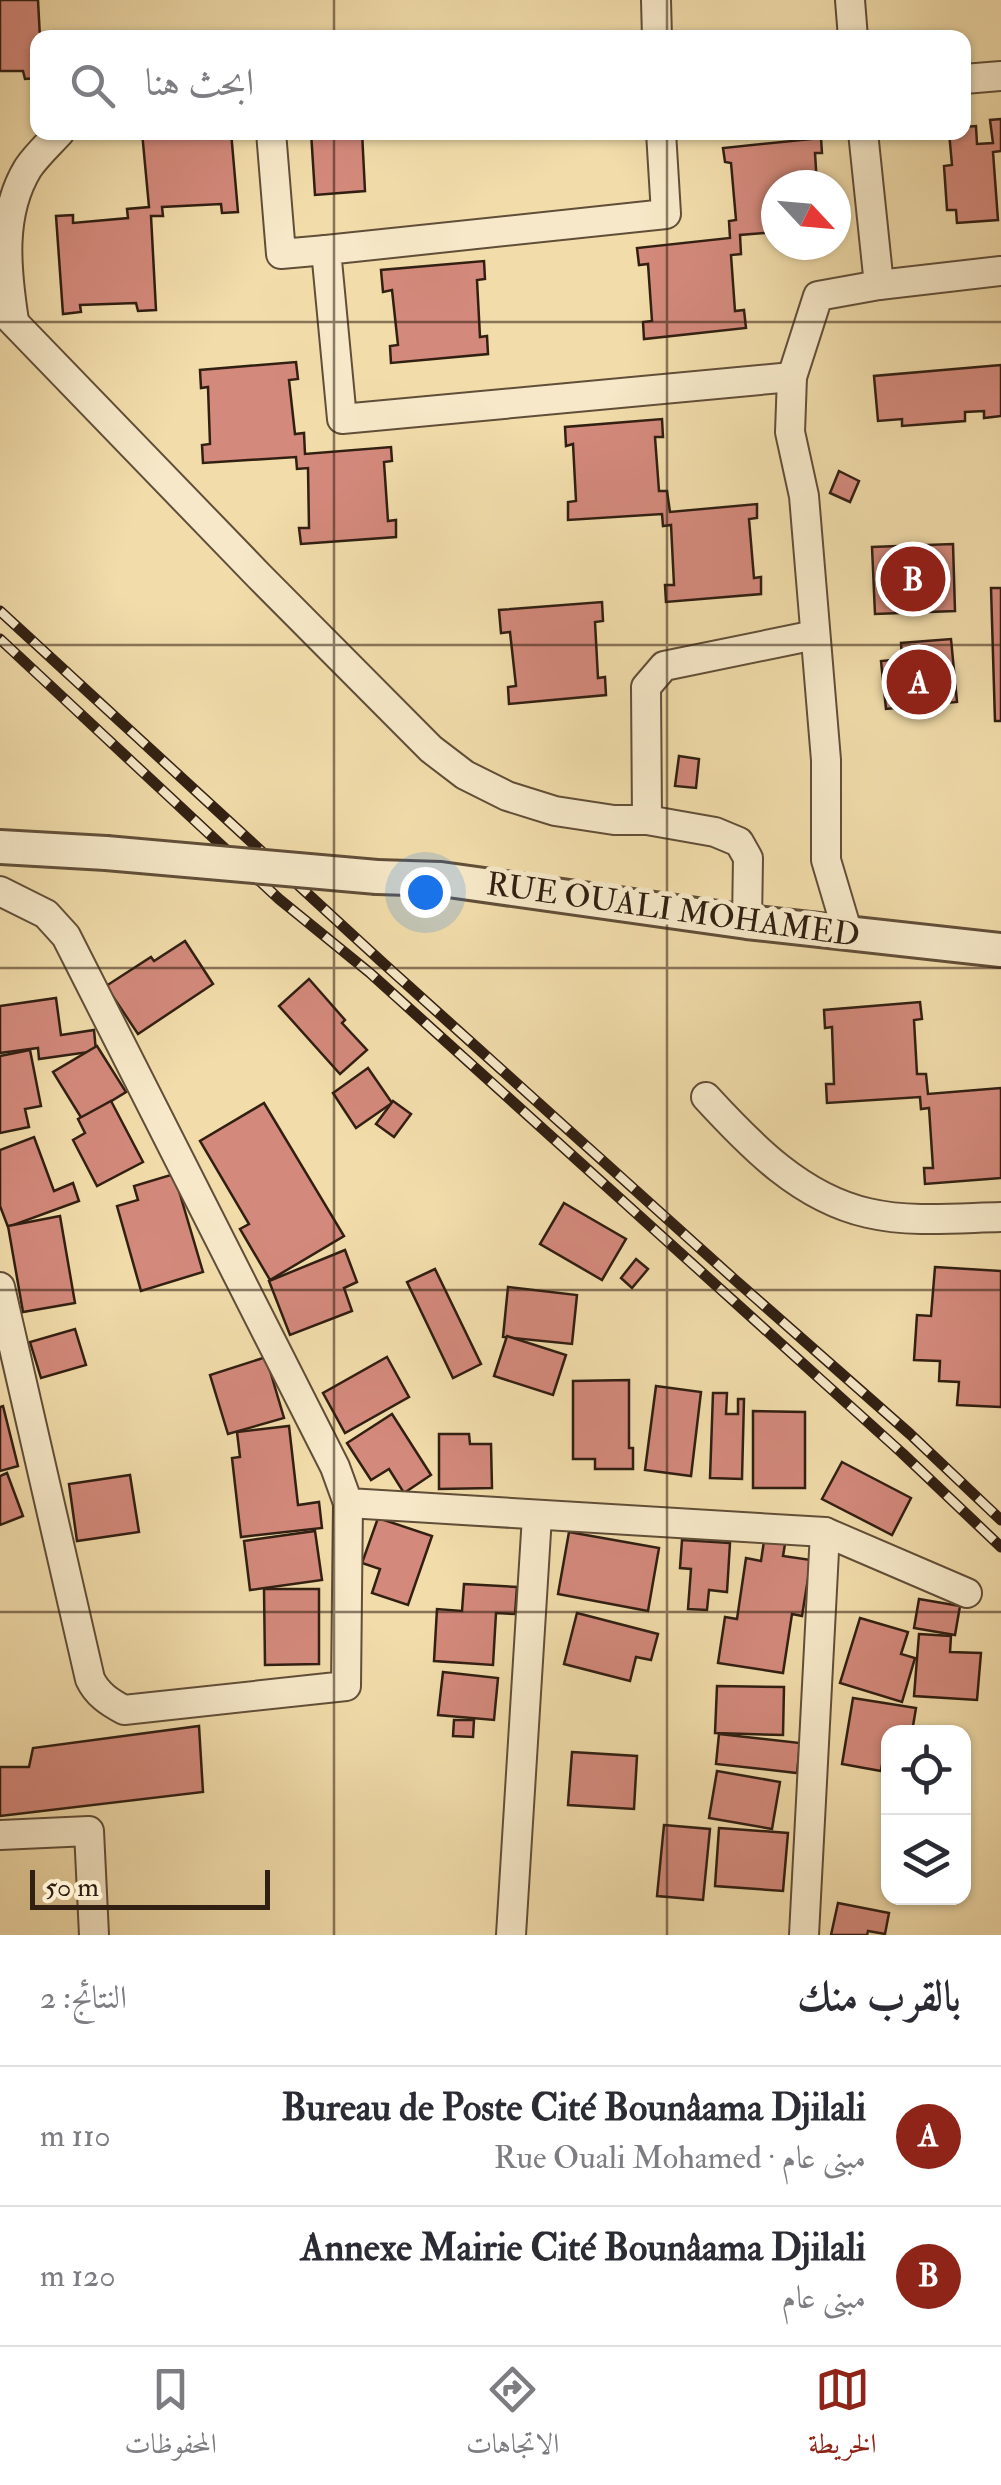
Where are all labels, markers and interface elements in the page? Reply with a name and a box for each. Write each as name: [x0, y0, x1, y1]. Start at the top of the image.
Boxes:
search box: [30, 30, 971, 140]
icon: search: [65, 58, 120, 113]
text: ابحث هنا: [145, 59, 254, 107]
north arrow: [761, 170, 851, 260]
pin: B: [880, 542, 946, 616]
pin: A: [886, 644, 952, 720]
street label: RUE OUALI MOHAMED: [484, 864, 862, 956]
your location: [400, 867, 451, 918]
map controls: [881, 1725, 971, 1905]
button: locate: [881, 1725, 971, 1815]
button: layers: [881, 1815, 971, 1905]
scale bar: [30, 1865, 270, 1910]
text: 50 m: [45, 1870, 99, 1905]
text: بالقرب منك: [797, 1971, 961, 2023]
text: النتائج: 2: [40, 1978, 127, 2018]
text: Bureau de Poste Cité Bounâama Djilali: [281, 2084, 866, 2132]
text: 110 m: [40, 2116, 111, 2156]
text: A: [918, 2116, 939, 2156]
text: مبنى عام · Rue Ouali Mohamed: [494, 2138, 866, 2178]
text: Annexe Mairie Cité Bounâama Djilali: [301, 2224, 866, 2272]
text: 120 m: [40, 2256, 116, 2296]
text: B: [918, 2256, 939, 2296]
text: مبنى عام: [781, 2278, 866, 2318]
tab: المحفوظات: [125, 2362, 217, 2471]
tab: الاتجاهات: [466, 2362, 559, 2471]
tab: الخريطة: [808, 2362, 876, 2471]

